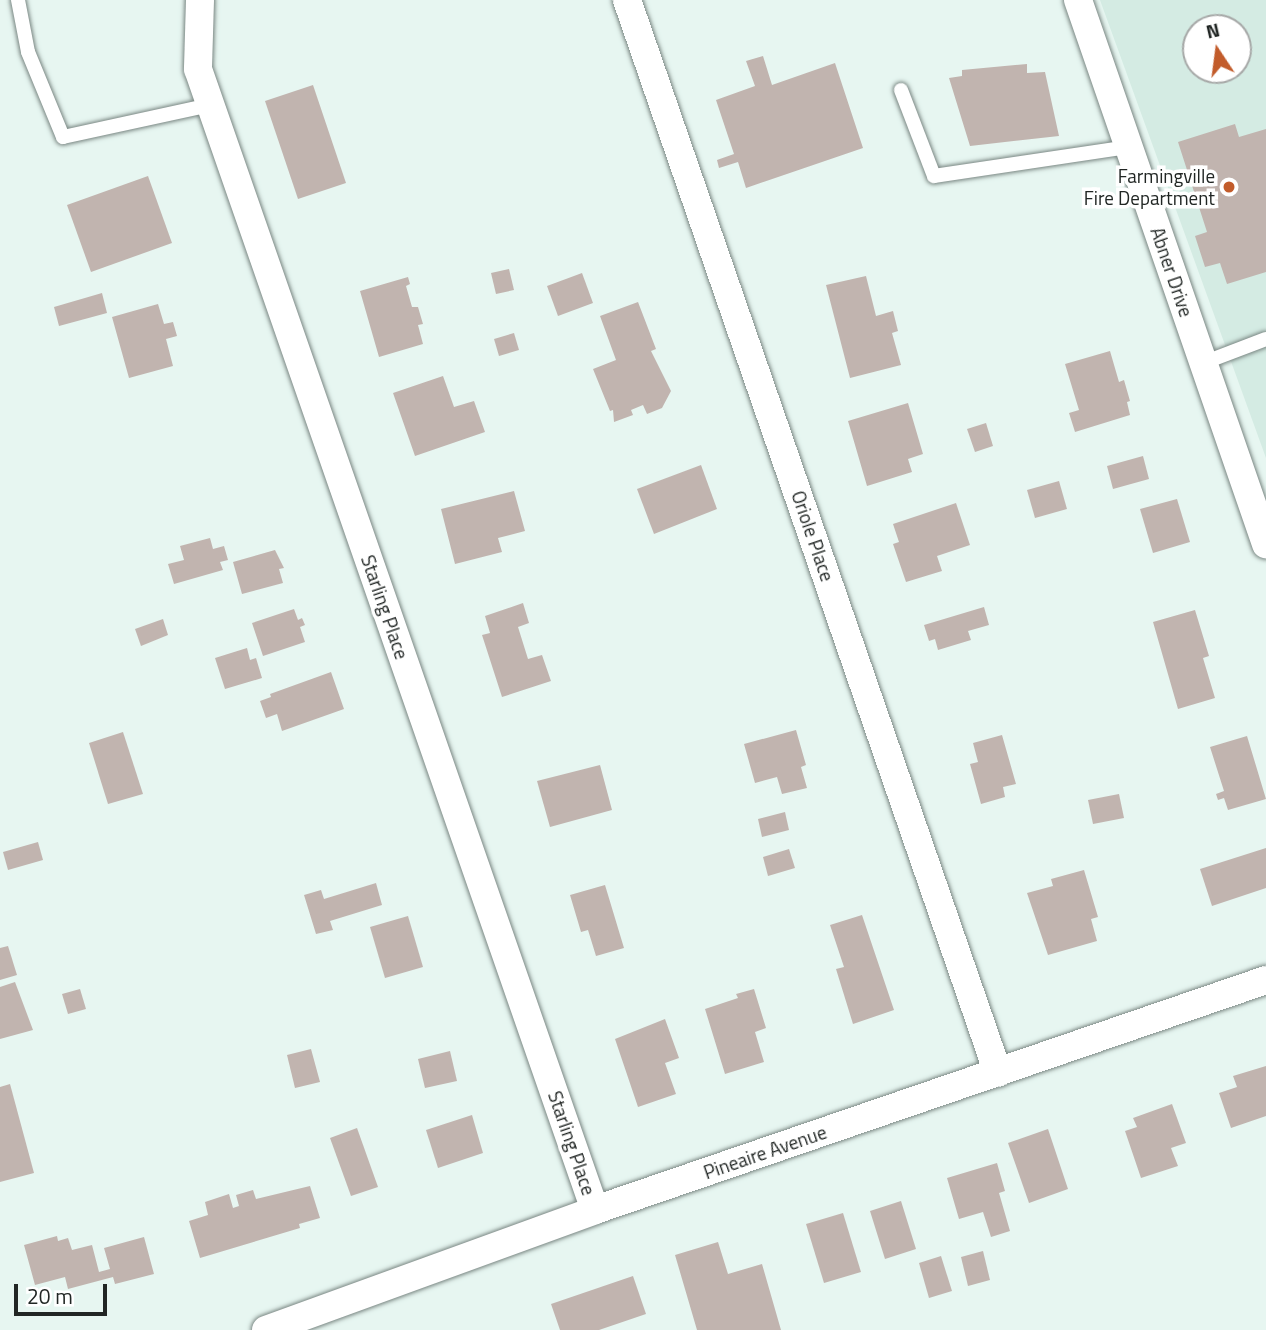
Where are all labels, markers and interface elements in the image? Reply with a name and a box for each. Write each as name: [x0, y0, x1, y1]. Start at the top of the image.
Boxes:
north arrow: [1182, 14, 1252, 84]
text: N: [1203, 14, 1222, 46]
place label: Farmingville Fire Department: [1084, 165, 1215, 209]
marker: Farmingville Fire Department: [1221, 179, 1237, 195]
street label: Abner Drive: [1146, 224, 1198, 320]
street label: Oriole Place: [787, 488, 839, 584]
street label: Starling Place: [357, 552, 413, 662]
street label: Starling Place: [544, 1088, 600, 1198]
street label: Pineaire Avenue: [701, 1120, 829, 1184]
scale bar: [18, 1270, 110, 1314]
text: 20 m: [27, 1280, 73, 1312]

